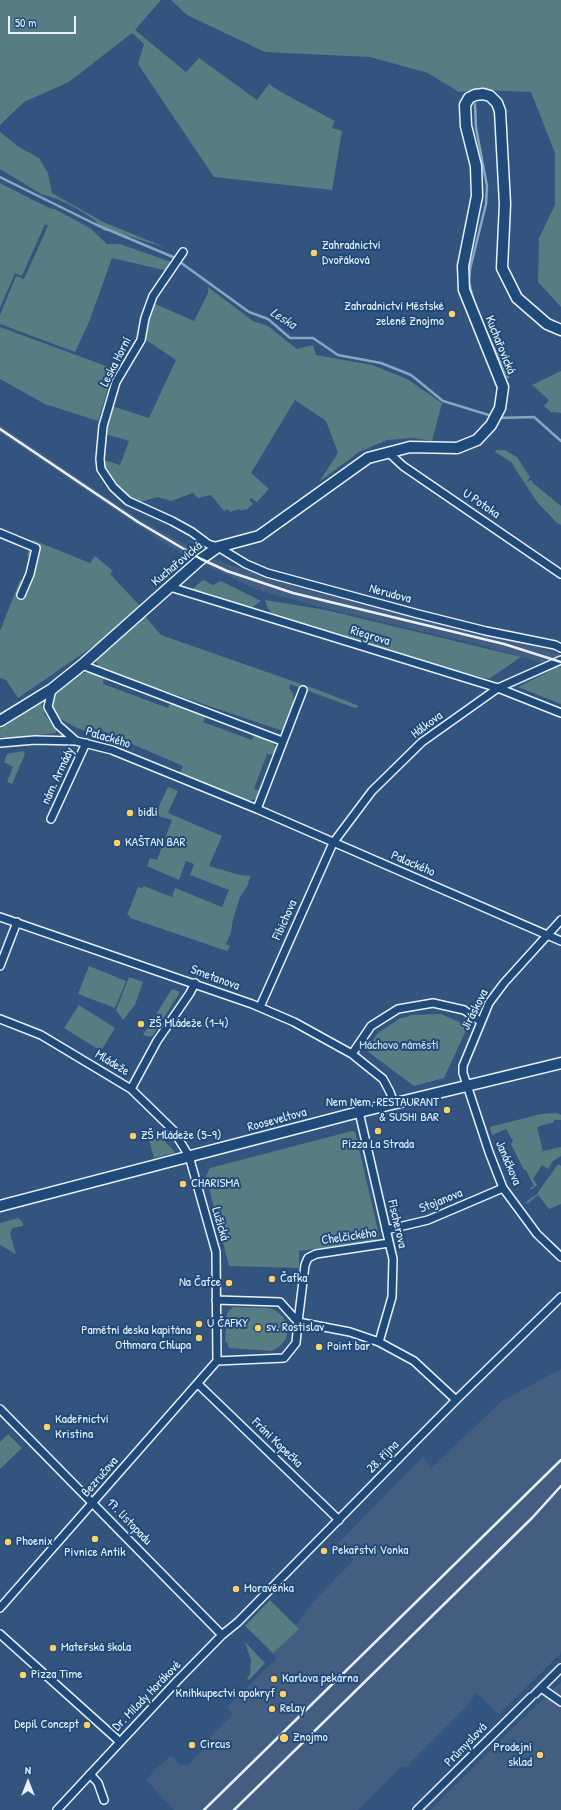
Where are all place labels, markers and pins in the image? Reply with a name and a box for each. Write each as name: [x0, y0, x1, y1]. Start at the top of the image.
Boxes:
place label: Zahradnictví Dvořáková: [322, 238, 381, 269]
marker: Zahradnictví Dvořáková: [309, 248, 319, 258]
place label: Zahradnictví Městské zeleně Znojmo: [344, 299, 444, 330]
marker: Zahradnictví Městské zeleně Znojmo: [447, 309, 457, 319]
place label: bidli: [138, 805, 158, 821]
marker: bidli: [125, 808, 135, 818]
place label: KAŠTAN BAR: [125, 835, 185, 851]
marker: KAŠTAN BAR: [112, 838, 122, 848]
place label: ZŠ Mládeže (1-4): [149, 1016, 229, 1032]
marker: ZŠ Mládeže (1-4): [136, 1019, 146, 1029]
place label: Nem Nem, RESTAURANT & SUSHI BAR: [326, 1095, 439, 1126]
marker: Nem Nem, RESTAURANT & SUSHI BAR: [442, 1105, 452, 1115]
marker: Pizza La Strada: [373, 1126, 383, 1136]
place label: ZŠ Mládeže (5-9): [141, 1128, 221, 1144]
marker: ZŠ Mládeže (5-9): [128, 1131, 138, 1141]
place label: Pizza La Strada: [342, 1137, 414, 1153]
place label: CHARISMA: [191, 1176, 240, 1192]
marker: CHARISMA: [178, 1179, 188, 1189]
place label: Čafka: [280, 1271, 307, 1287]
marker: Čafka: [267, 1274, 277, 1284]
place label: Na Čafce: [179, 1275, 221, 1291]
marker: Na Čafce: [224, 1278, 234, 1288]
place label: U ČAFKY: [207, 1316, 248, 1332]
marker: U ČAFKY: [194, 1319, 204, 1329]
place label: sv. Rostislav: [266, 1320, 324, 1336]
place label: Pamětní deska kapitána Othmara Chlupa: [81, 1323, 191, 1354]
marker: sv. Rostislav: [253, 1323, 263, 1333]
marker: Pamětní deska kapitána Othmara Chlupa: [194, 1333, 204, 1343]
place label: Point bar: [327, 1339, 370, 1355]
marker: Point bar: [314, 1342, 324, 1352]
place label: Kadeřnictví Kristina: [55, 1412, 109, 1443]
marker: Kadeřnictví Kristina: [42, 1422, 52, 1432]
place label: Phoenix: [16, 1534, 53, 1550]
marker: Pivnice Antik: [90, 1534, 100, 1544]
marker: Phoenix: [3, 1537, 13, 1547]
place label: Pekařství Vonka: [332, 1543, 408, 1559]
place label: Pivnice Antik: [64, 1545, 126, 1561]
marker: Pekařství Vonka: [319, 1546, 329, 1556]
place label: Moravěnka: [244, 1581, 294, 1597]
marker: Moravěnka: [231, 1584, 241, 1594]
place label: Mateřská škola: [61, 1640, 131, 1656]
marker: Mateřská škola: [48, 1643, 58, 1653]
place label: Pizza Time: [31, 1667, 82, 1683]
marker: Pizza Time: [18, 1670, 28, 1680]
place label: Karlova pekárna: [282, 1671, 358, 1687]
marker: Karlova pekárna: [269, 1674, 279, 1684]
place label: Knihkupectvi apokryf: [176, 1686, 275, 1702]
marker: Knihkupectvi apokryf: [278, 1689, 288, 1699]
place label: Relay: [280, 1701, 305, 1717]
marker: Relay: [267, 1704, 277, 1714]
place label: Depil Concept: [14, 1717, 79, 1733]
marker: Depil Concept: [82, 1720, 92, 1730]
place label: Znojmo: [293, 1730, 328, 1746]
marker: Znojmo: [278, 1732, 290, 1744]
place label: Circus: [200, 1737, 230, 1753]
marker: Circus: [187, 1740, 197, 1750]
place label: Prodejní sklad: [493, 1740, 532, 1771]
marker: Prodejní sklad: [535, 1750, 545, 1760]

